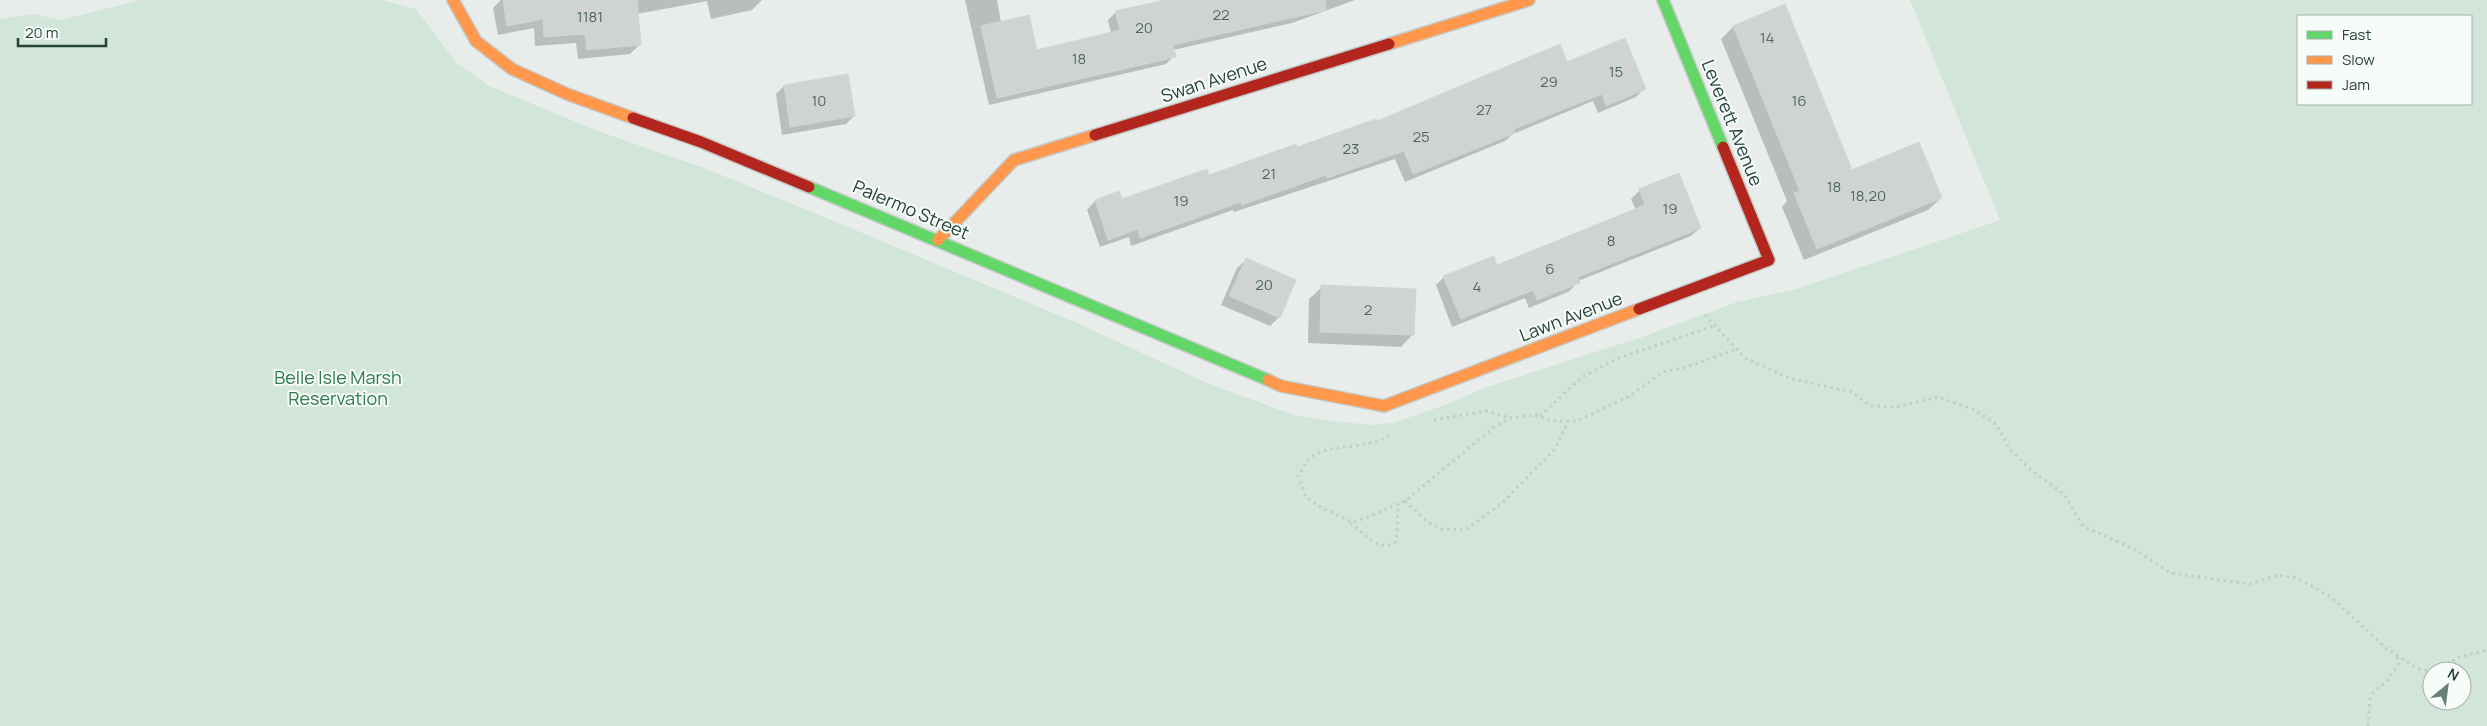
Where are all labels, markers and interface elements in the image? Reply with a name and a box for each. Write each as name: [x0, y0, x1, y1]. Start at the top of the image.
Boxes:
house number: 22: [1212, 4, 1230, 25]
house number: 1181: [577, 6, 603, 27]
scale bar: [18, 15, 105, 47]
legend: [2297, 15, 2472, 105]
house number: 20: [1135, 17, 1153, 38]
text: 20 m: [25, 22, 58, 43]
text: Fast: [2342, 24, 2371, 45]
house number: 14: [1760, 27, 1774, 48]
house number: 18: [1072, 48, 1086, 69]
text: Slow: [2342, 49, 2375, 70]
street label: Swan Avenue: [1158, 51, 1270, 108]
street label: Leverett Avenue: [1697, 56, 1769, 189]
house number: 15: [1609, 61, 1623, 82]
house number: 29: [1540, 71, 1558, 92]
text: Jam: [2342, 74, 2370, 95]
house number: 10: [812, 90, 827, 111]
house number: 16: [1791, 90, 1807, 111]
house number: 27: [1476, 99, 1492, 120]
house number: 25: [1412, 126, 1430, 147]
house number: 23: [1343, 138, 1359, 159]
house number: 21: [1262, 163, 1276, 184]
street label: Palermo Street: [850, 174, 973, 244]
house number: 18: [1827, 176, 1841, 197]
house number: 18,20: [1850, 185, 1886, 206]
house number: 19: [1173, 190, 1189, 211]
house number: 19: [1662, 198, 1678, 219]
house number: 8: [1607, 230, 1615, 251]
house number: 6: [1545, 258, 1555, 279]
house number: 20: [1255, 274, 1273, 295]
house number: 4: [1473, 276, 1482, 297]
street label: Lawn Avenue: [1516, 285, 1626, 347]
house number: 2: [1364, 299, 1372, 320]
park label: Belle Isle Marsh Reservation: [274, 365, 402, 410]
north arrow: [2422, 661, 2472, 711]
text: N: [2445, 663, 2463, 685]

